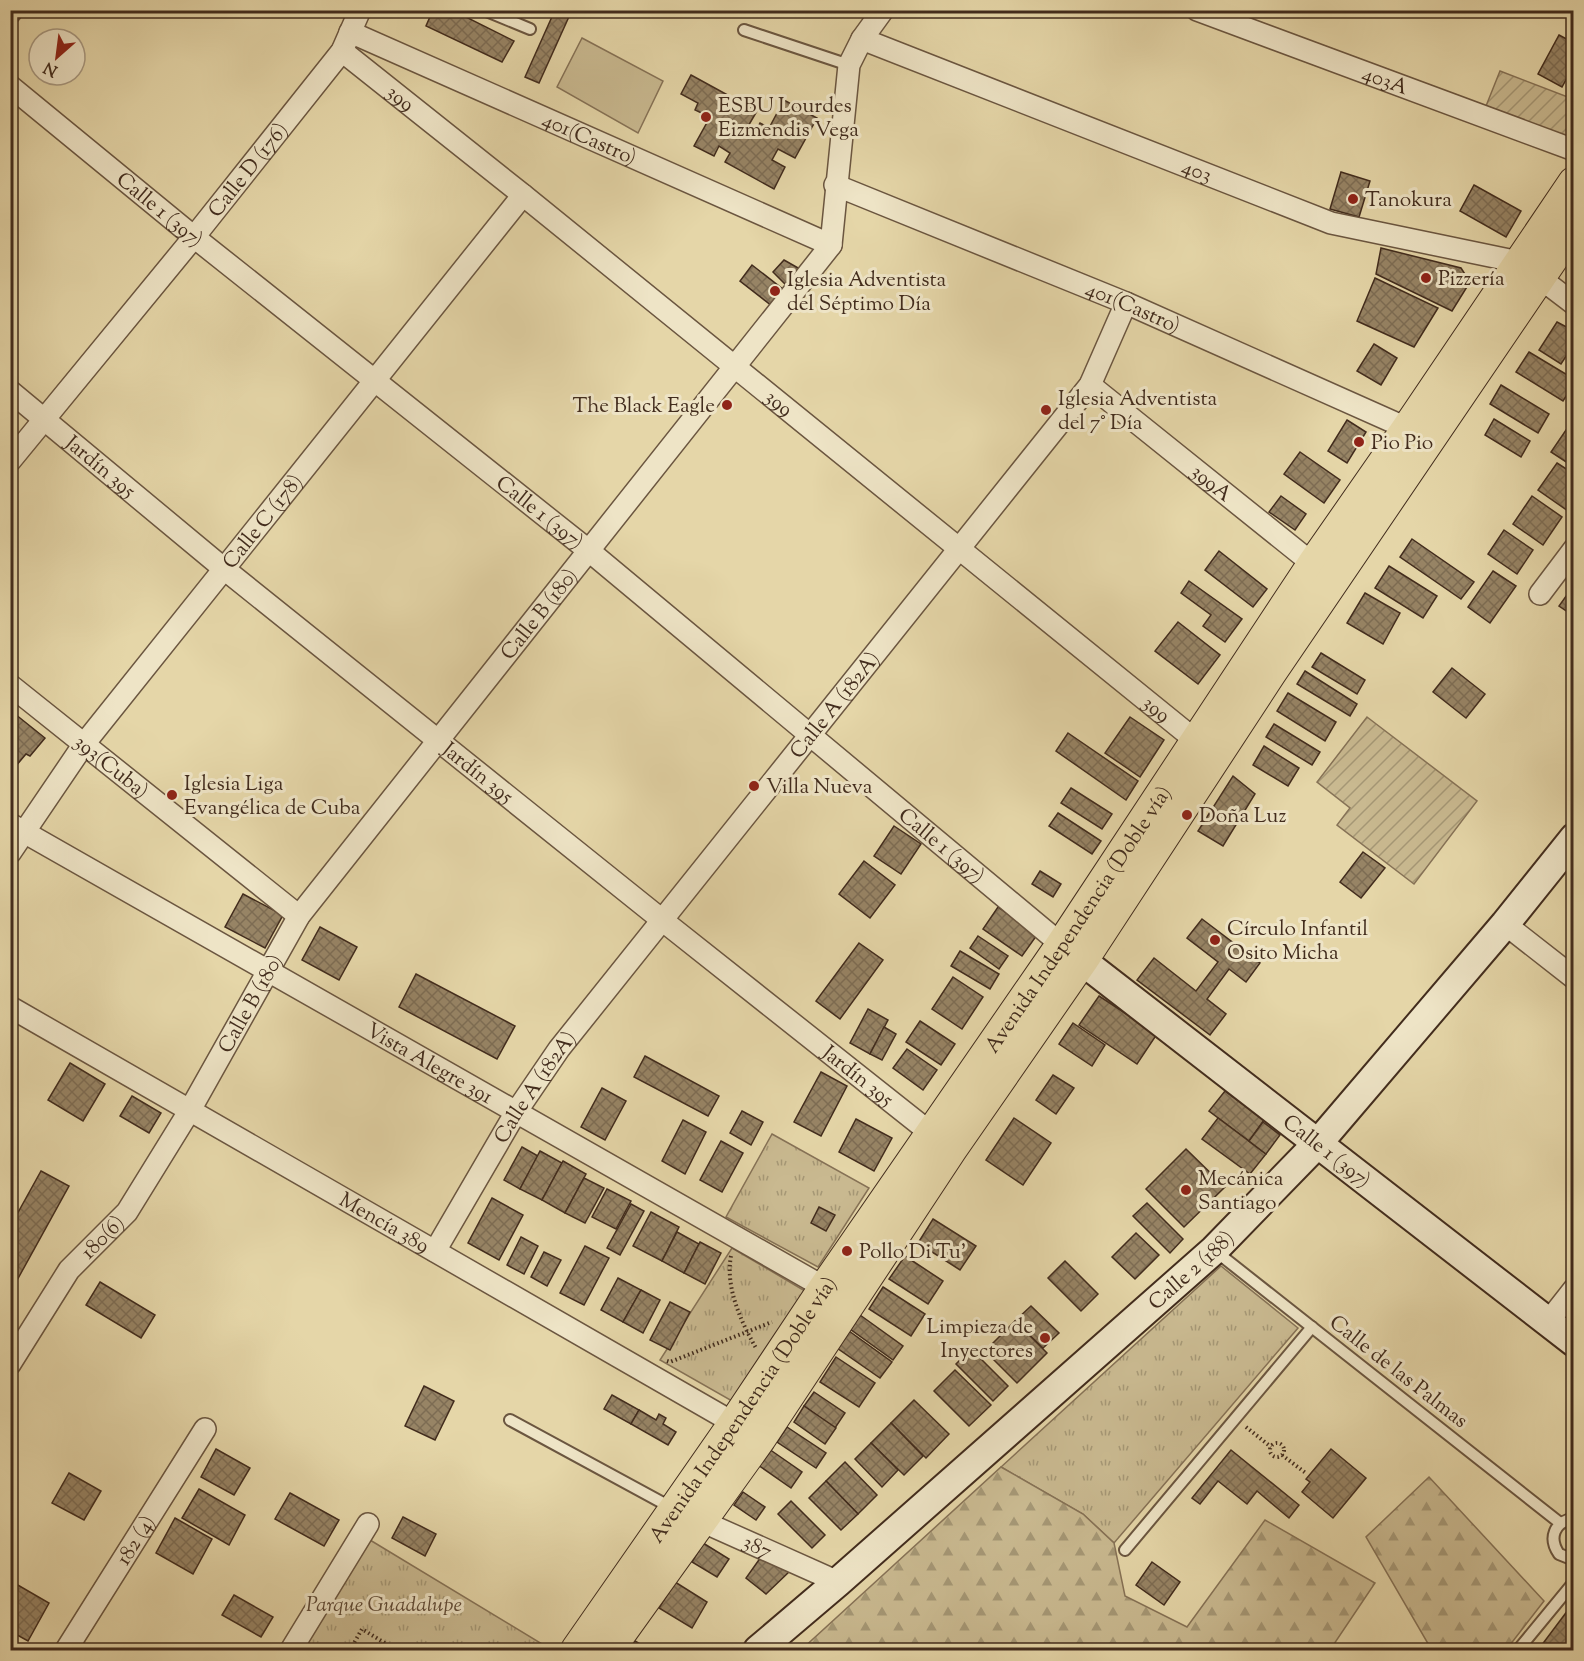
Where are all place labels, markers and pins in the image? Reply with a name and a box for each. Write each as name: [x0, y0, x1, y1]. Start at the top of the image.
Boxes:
place label: ESBU Lourdes Eizmendis Vega: [718, 92, 859, 146]
marker: ESBU Lourdes Eizmendis Vega: [699, 110, 713, 124]
place label: Tanokura: [1365, 186, 1452, 216]
marker: Tanokura: [1346, 192, 1360, 206]
place label: Pizzería: [1438, 265, 1505, 295]
place label: Iglesia Adventista del Séptimo Día: [787, 266, 947, 320]
marker: Pizzería: [1419, 271, 1433, 285]
marker: Iglesia Adventista del Séptimo Día: [768, 284, 782, 298]
place label: Iglesia Adventista del 7° Día: [1058, 385, 1218, 439]
place label: The Black Eagle: [572, 392, 715, 422]
marker: The Black Eagle: [720, 398, 734, 412]
marker: Iglesia Adventista del 7° Día: [1039, 403, 1053, 417]
place label: Pio Pio: [1371, 429, 1433, 459]
marker: Pio Pio: [1352, 435, 1366, 449]
place label: Iglesia Liga Evangélica de Cuba: [184, 770, 361, 824]
place label: Villa Nueva: [766, 773, 873, 803]
marker: Villa Nueva: [747, 779, 761, 793]
marker: Iglesia Liga Evangélica de Cuba: [165, 788, 179, 802]
place label: Doña Luz: [1199, 802, 1286, 832]
marker: Doña Luz: [1180, 808, 1194, 822]
place label: Círculo Infantil Osito Micha: [1227, 915, 1368, 969]
marker: Círculo Infantil Osito Micha: [1208, 933, 1222, 947]
place label: Mecánica Santiago: [1198, 1165, 1284, 1219]
marker: Mecánica Santiago: [1179, 1183, 1193, 1197]
place label: Pollo Di Tu': [859, 1238, 966, 1268]
marker: Pollo Di Tu': [840, 1244, 854, 1258]
place label: Limpieza de Inyectores: [926, 1313, 1033, 1367]
marker: Limpieza de Inyectores: [1038, 1331, 1052, 1345]

